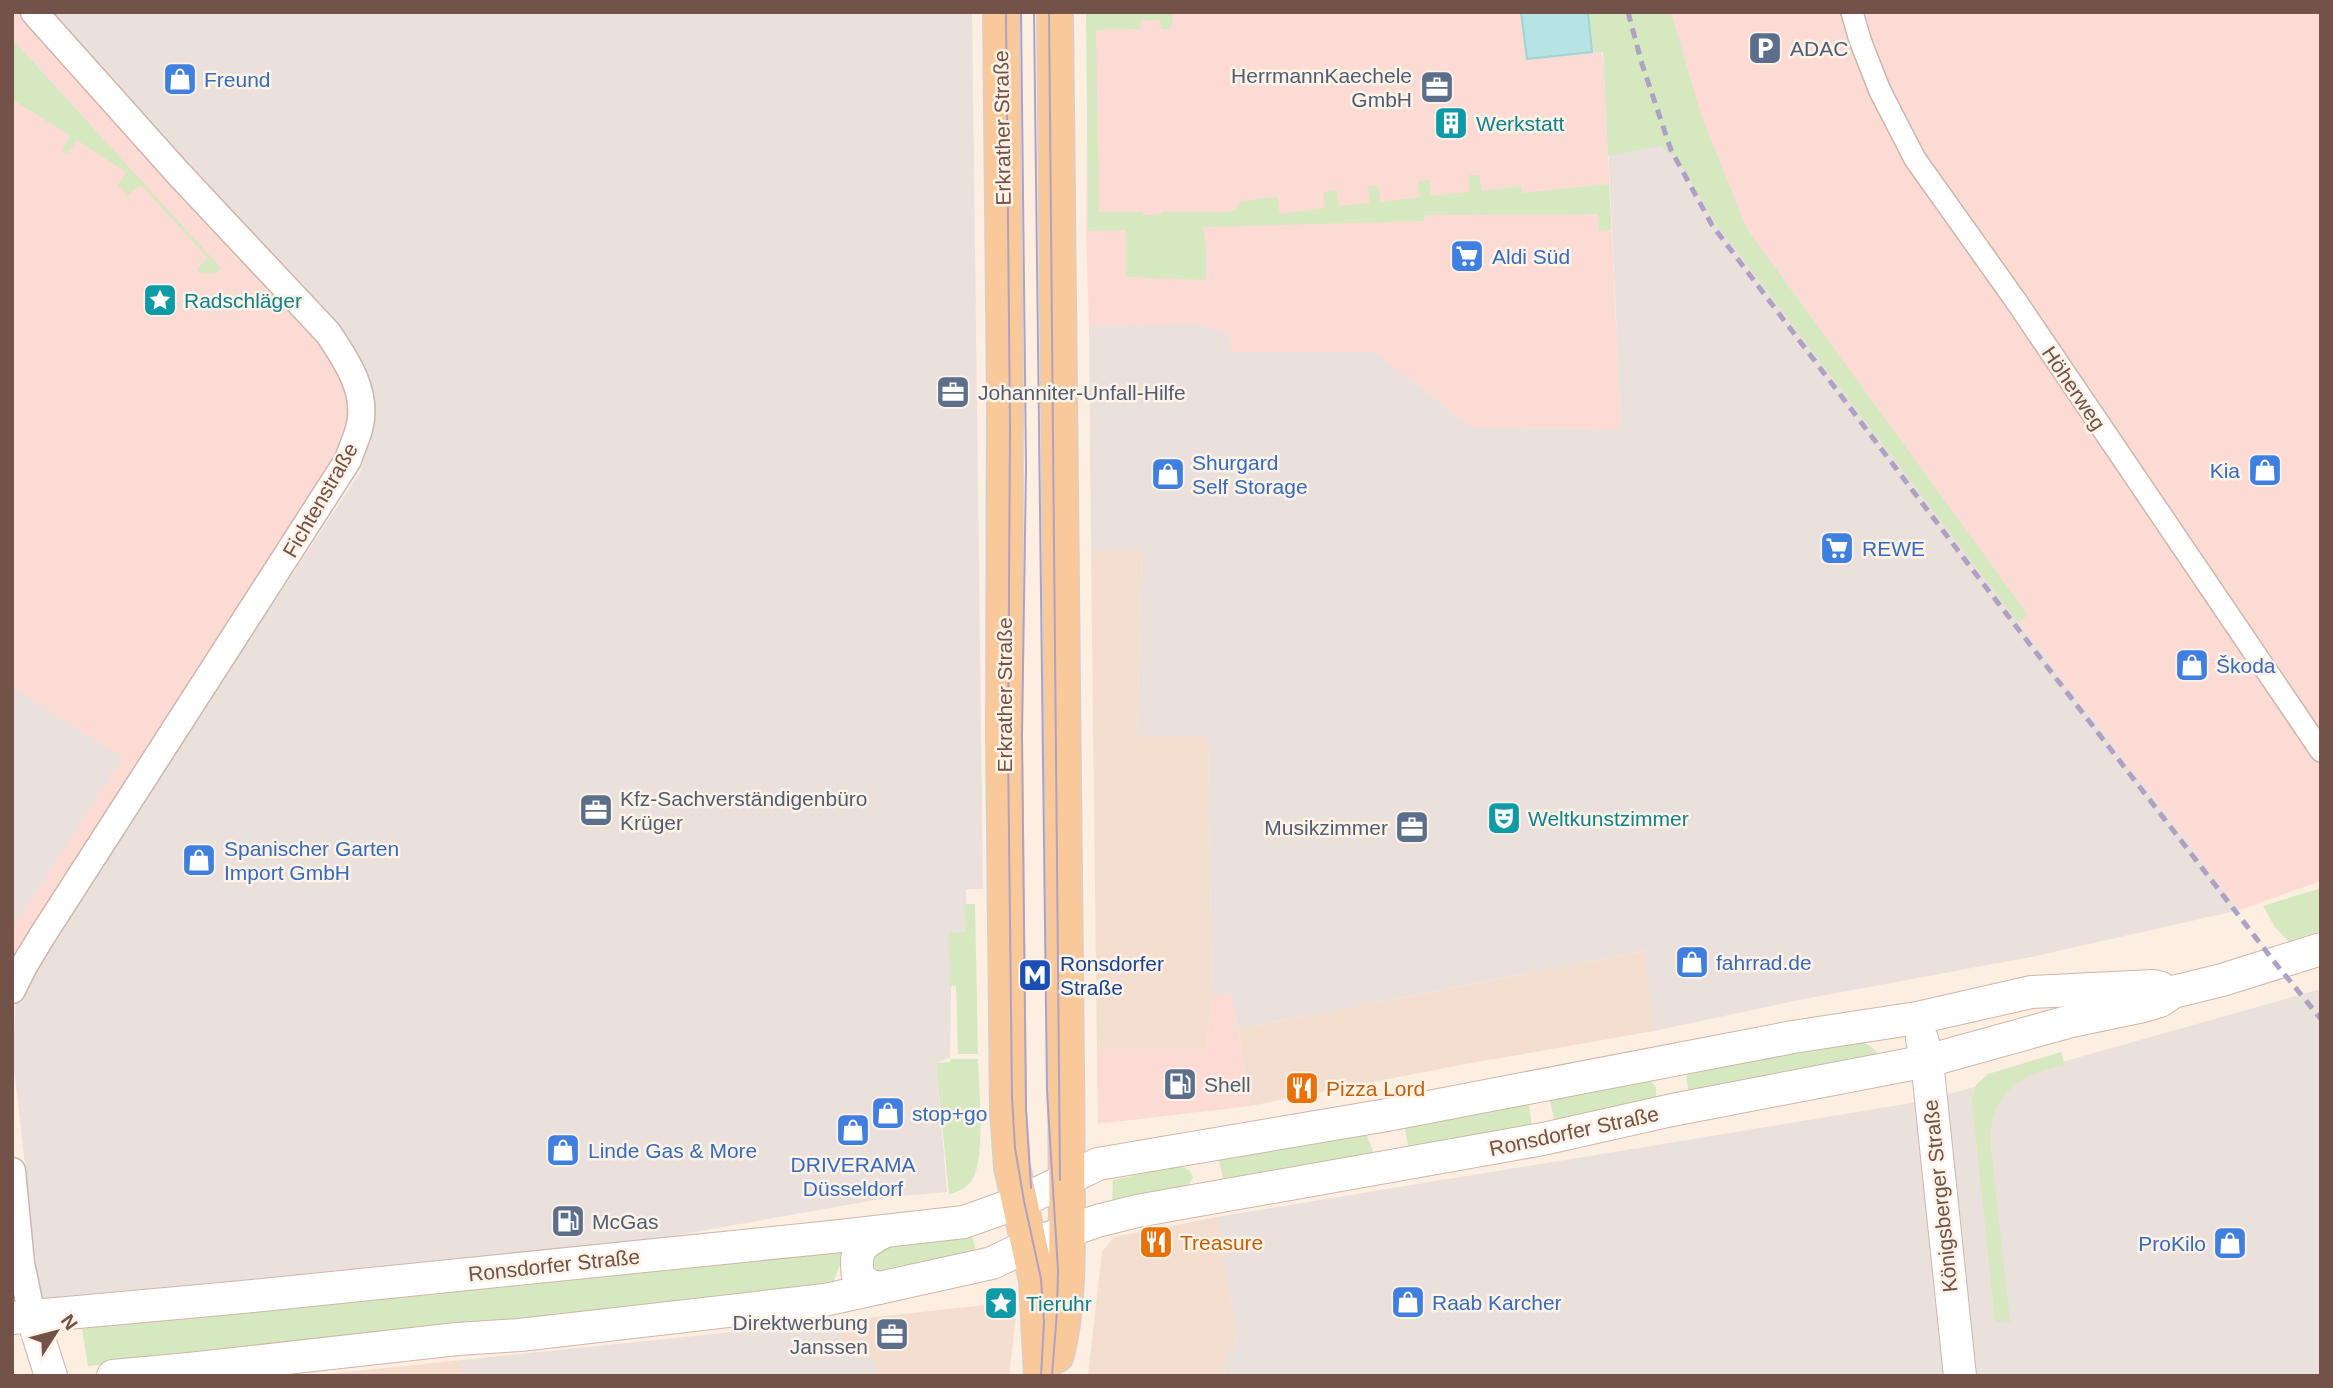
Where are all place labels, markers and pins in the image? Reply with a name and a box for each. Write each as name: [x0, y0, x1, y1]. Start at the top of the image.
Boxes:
parking icon: ADAC: [1746, 29, 1784, 67]
place label: ADAC: [1790, 37, 1848, 60]
shop icon: Freund: [161, 60, 199, 98]
place label: HerrmannKaechele GmbH: [1231, 64, 1412, 111]
place label: Freund: [204, 68, 271, 91]
office icon: HerrmannKaechele GmbH: [1418, 68, 1456, 106]
building icon: Werkstatt: [1432, 104, 1470, 142]
place label: Werkstatt: [1476, 112, 1564, 135]
supermarket icon: Aldi Süd: [1448, 237, 1486, 275]
place label: Aldi Süd: [1492, 245, 1570, 268]
place icon: Radschläger: [141, 281, 179, 319]
place label: Radschläger: [184, 289, 302, 312]
office icon: Johanniter-Unfall-Hilfe: [934, 373, 972, 411]
place label: Johanniter-Unfall-Hilfe: [978, 381, 1186, 404]
place label: Shurgard Self Storage: [1192, 451, 1308, 498]
shop icon: Kia: [2246, 451, 2284, 489]
shop icon: Shurgard Self Storage: [1149, 455, 1187, 493]
place label: Kia: [2210, 459, 2240, 482]
supermarket icon: REWE: [1818, 529, 1856, 567]
place label: REWE: [1862, 537, 1925, 560]
shop icon: Škoda: [2173, 646, 2211, 684]
place label: Škoda: [2216, 654, 2276, 677]
place label: Kfz-Sachverständigenbüro Krüger: [620, 787, 867, 834]
office icon: Kfz-Sachverständigenbüro Krüger: [577, 791, 615, 829]
theatre icon: Weltkunstzimmer: [1485, 799, 1523, 837]
place label: Weltkunstzimmer: [1528, 807, 1689, 830]
office icon: Musikzimmer: [1393, 808, 1431, 846]
place label: Musikzimmer: [1264, 816, 1388, 839]
place label: Spanischer Garten Import GmbH: [224, 837, 399, 884]
shop icon: Spanischer Garten Import GmbH: [180, 841, 218, 879]
shop icon: fahrrad.de: [1673, 943, 1711, 981]
place label: fahrrad.de: [1716, 951, 1812, 974]
place label: Ronsdorfer Straße: [1060, 952, 1164, 999]
metro station icon: Ronsdorfer Straße: [1016, 956, 1054, 994]
fuel station icon: Shell: [1161, 1065, 1199, 1103]
restaurant icon: Pizza Lord: [1283, 1069, 1321, 1107]
place label: Shell: [1204, 1073, 1251, 1096]
place label: Pizza Lord: [1326, 1077, 1425, 1100]
shop icon: stop+go: [869, 1094, 907, 1132]
place label: stop+go: [912, 1102, 987, 1125]
shop icon: DRIVERAMA Düsseldorf: [834, 1111, 872, 1149]
shop icon: Linde Gas & More: [544, 1131, 582, 1169]
place label: Linde Gas & More: [588, 1139, 757, 1162]
place label: DRIVERAMA Düsseldorf: [791, 1153, 915, 1200]
fuel station icon: McGas: [549, 1202, 587, 1240]
place label: McGas: [592, 1210, 659, 1233]
restaurant icon: Treasure: [1137, 1223, 1175, 1261]
shop icon: ProKilo: [2211, 1224, 2249, 1262]
place label: Treasure: [1180, 1231, 1263, 1254]
place label: ProKilo: [2138, 1232, 2206, 1255]
shop icon: Raab Karcher: [1389, 1283, 1427, 1321]
place icon: Tieruhr: [982, 1284, 1020, 1322]
place label: Raab Karcher: [1432, 1291, 1562, 1314]
place label: Tieruhr: [1026, 1292, 1092, 1315]
place label: Direktwerbung Janssen: [733, 1311, 868, 1358]
office icon: Direktwerbung Janssen: [873, 1315, 911, 1353]

